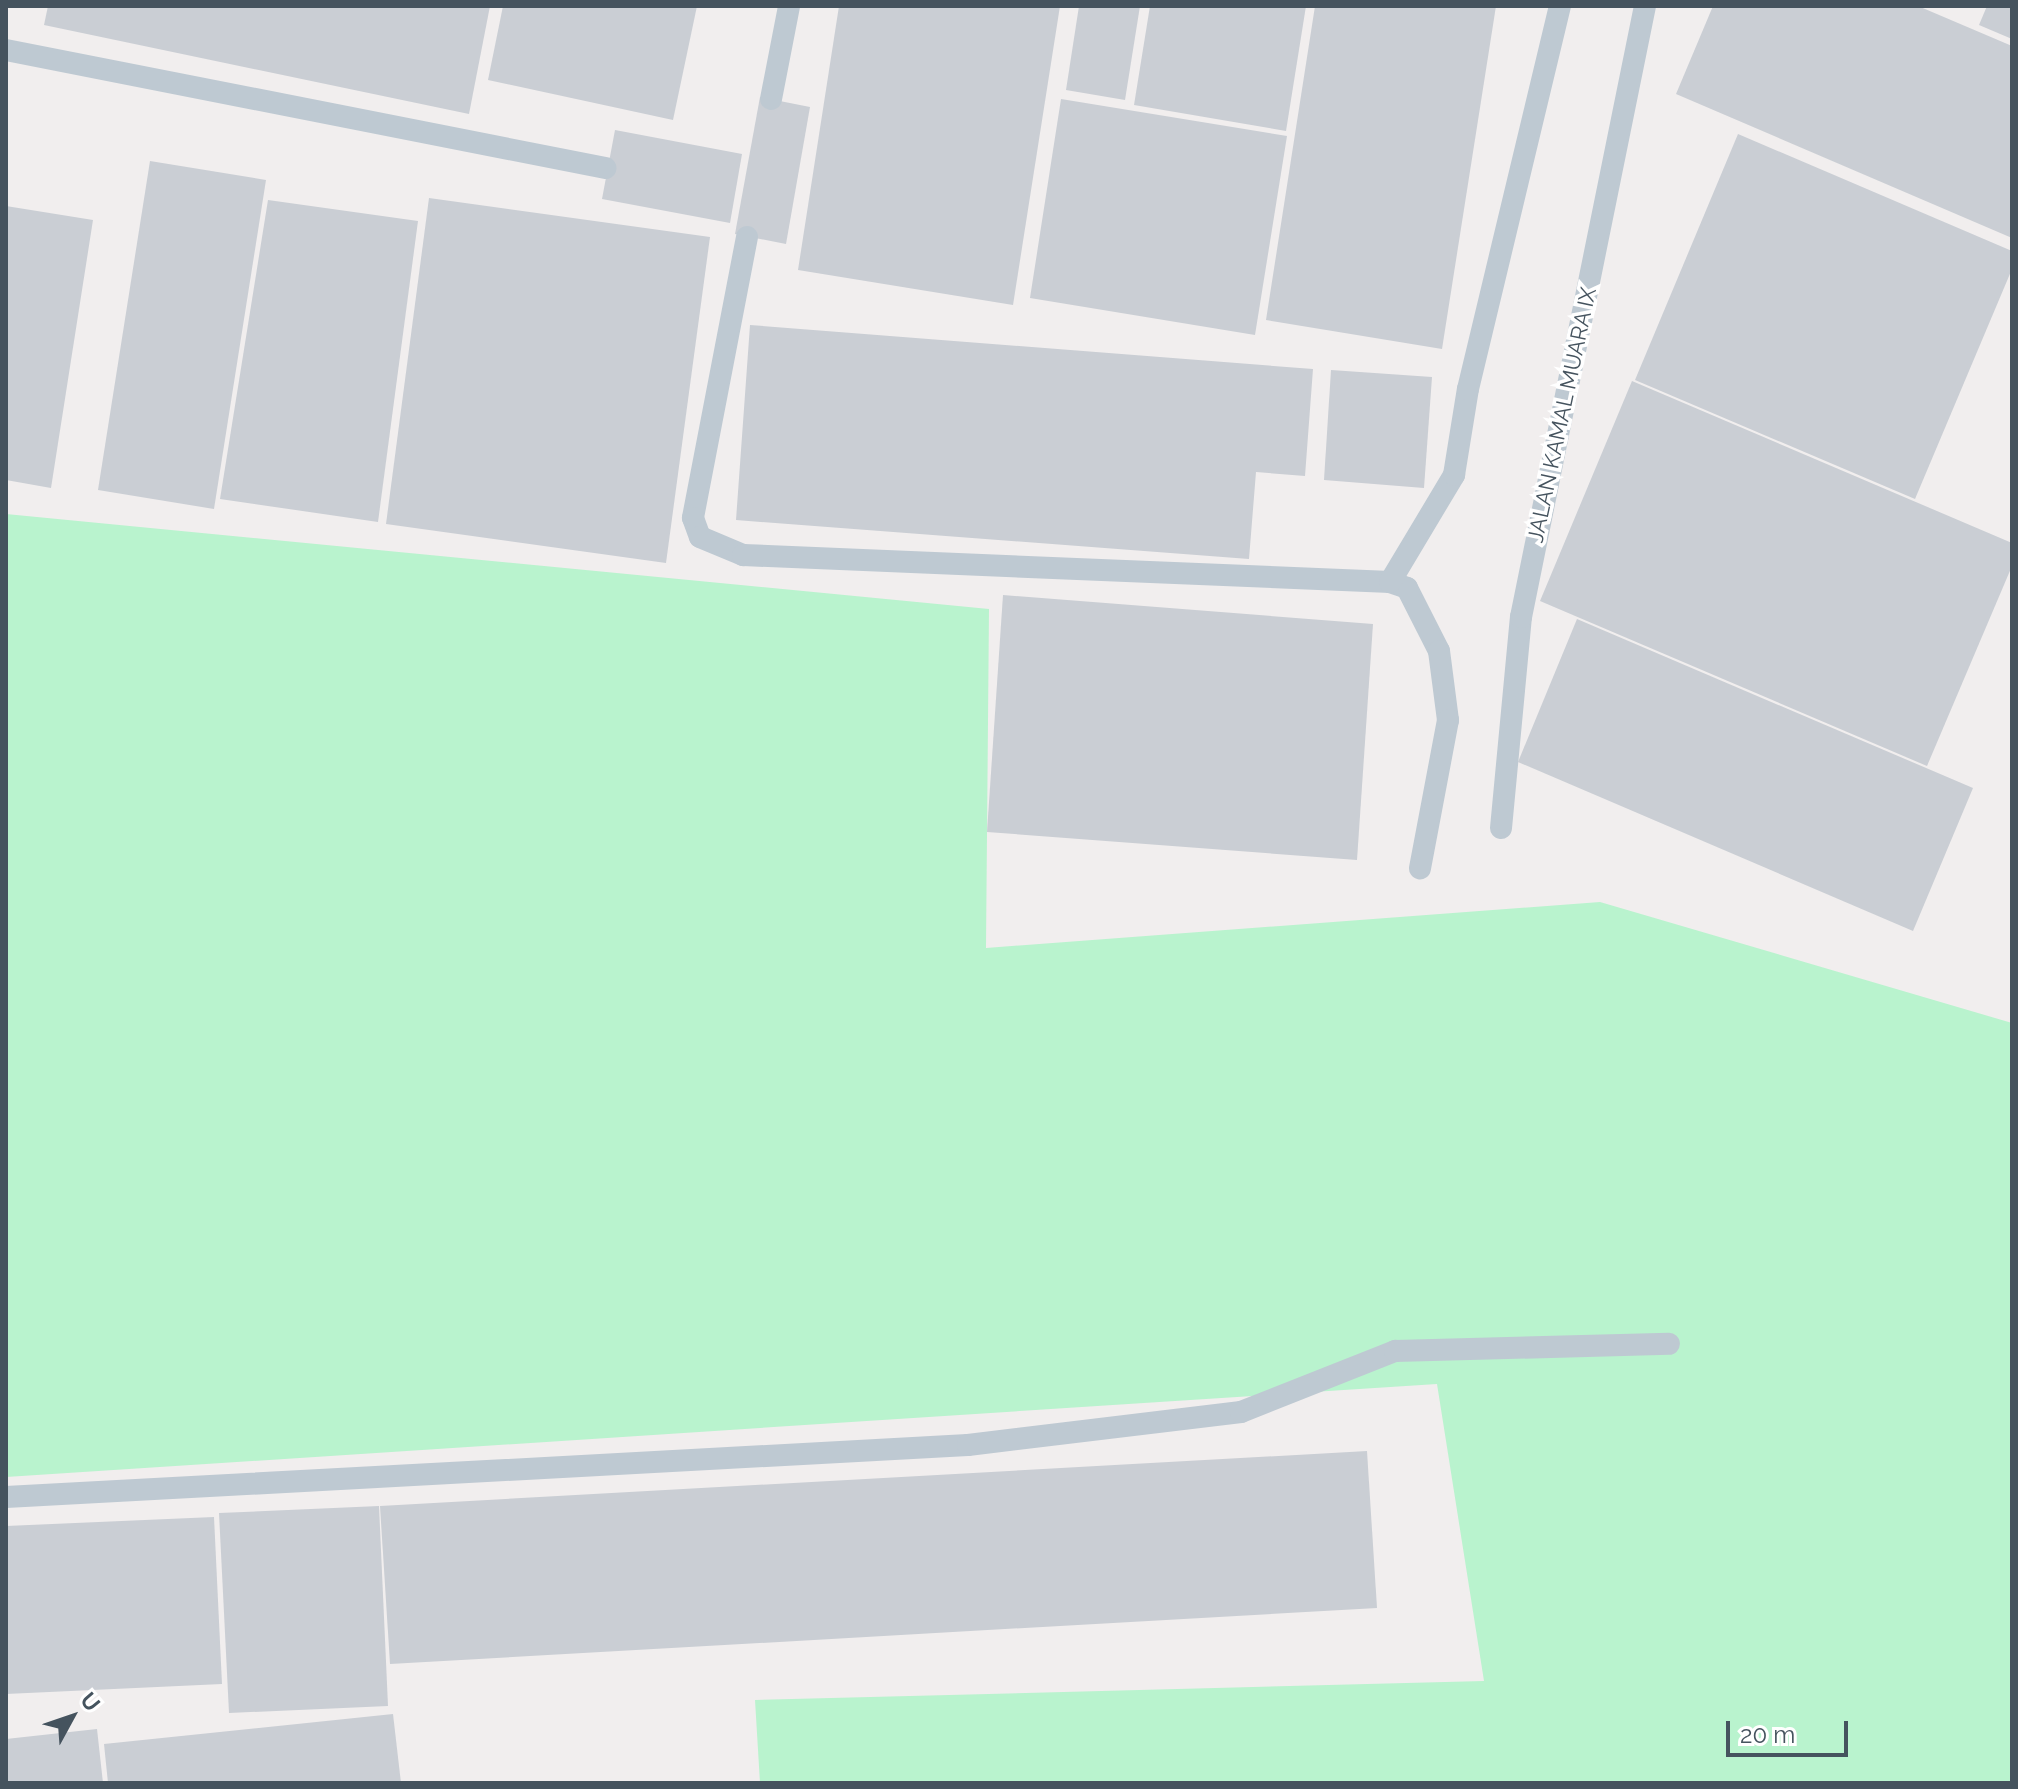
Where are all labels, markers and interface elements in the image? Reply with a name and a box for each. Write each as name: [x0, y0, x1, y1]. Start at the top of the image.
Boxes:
street label: JALAN KAMAL MUARA IX: [1522, 284, 1602, 546]
north arrow: [32, 1677, 112, 1757]
text: U: [75, 1687, 106, 1716]
scale bar: [1730, 1705, 1852, 1755]
text: 20 m: [1740, 1720, 1795, 1749]

